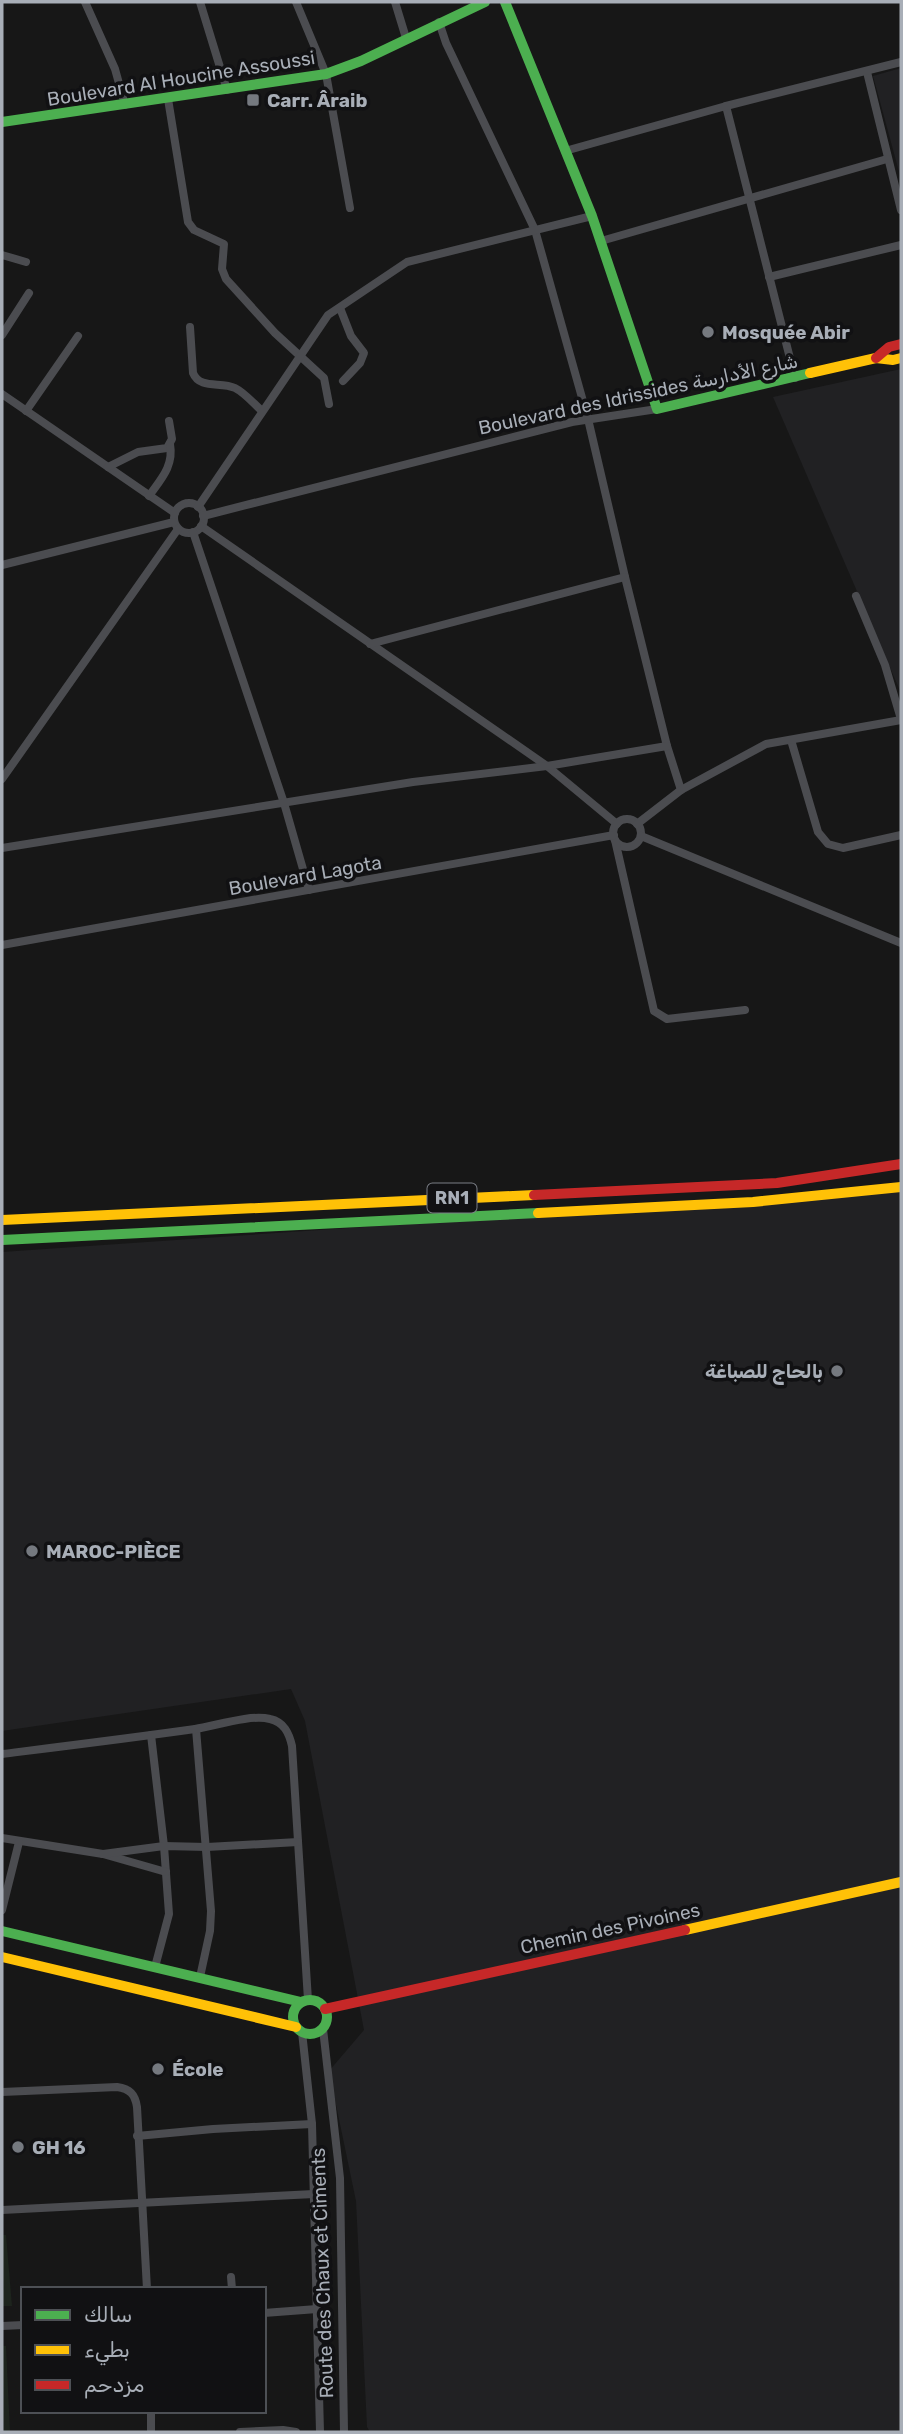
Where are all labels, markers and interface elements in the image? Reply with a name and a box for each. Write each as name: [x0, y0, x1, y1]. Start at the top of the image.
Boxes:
street label: Boulevard Al Houcine Assoussi: [46, 46, 317, 111]
place label: Carr. Âraib: [267, 89, 367, 112]
marker: Carr. Âraib: [245, 92, 261, 108]
place label: Mosquée Abir: [722, 321, 850, 344]
marker: Mosquée Abir: [700, 324, 716, 340]
street label: Boulevard des Idrissides شارع الأدارسة: [476, 349, 800, 442]
street label: Boulevard Lagota: [227, 851, 383, 900]
road number: RN1: [428, 1184, 476, 1212]
place label: بالحاج للصباغة: [705, 1360, 823, 1385]
marker: بالحاج للصباغة: [829, 1363, 845, 1379]
place label: MAROC-PIÈCE: [46, 1540, 181, 1563]
marker: MAROC-PIÈCE: [24, 1543, 40, 1559]
street label: Chemin des Pivoines: [518, 1898, 702, 1959]
place label: École: [172, 2058, 224, 2081]
marker: École: [150, 2061, 166, 2077]
place label: GH 16: [32, 2136, 86, 2159]
marker: GH 16: [10, 2139, 26, 2155]
street label: Route des Chaux et Ciments: [307, 2147, 338, 2399]
legend: [21, 2287, 266, 2413]
text: سالك: [84, 2302, 132, 2327]
text: بطيء: [84, 2337, 130, 2366]
text: مزدحم: [84, 2372, 144, 2399]

